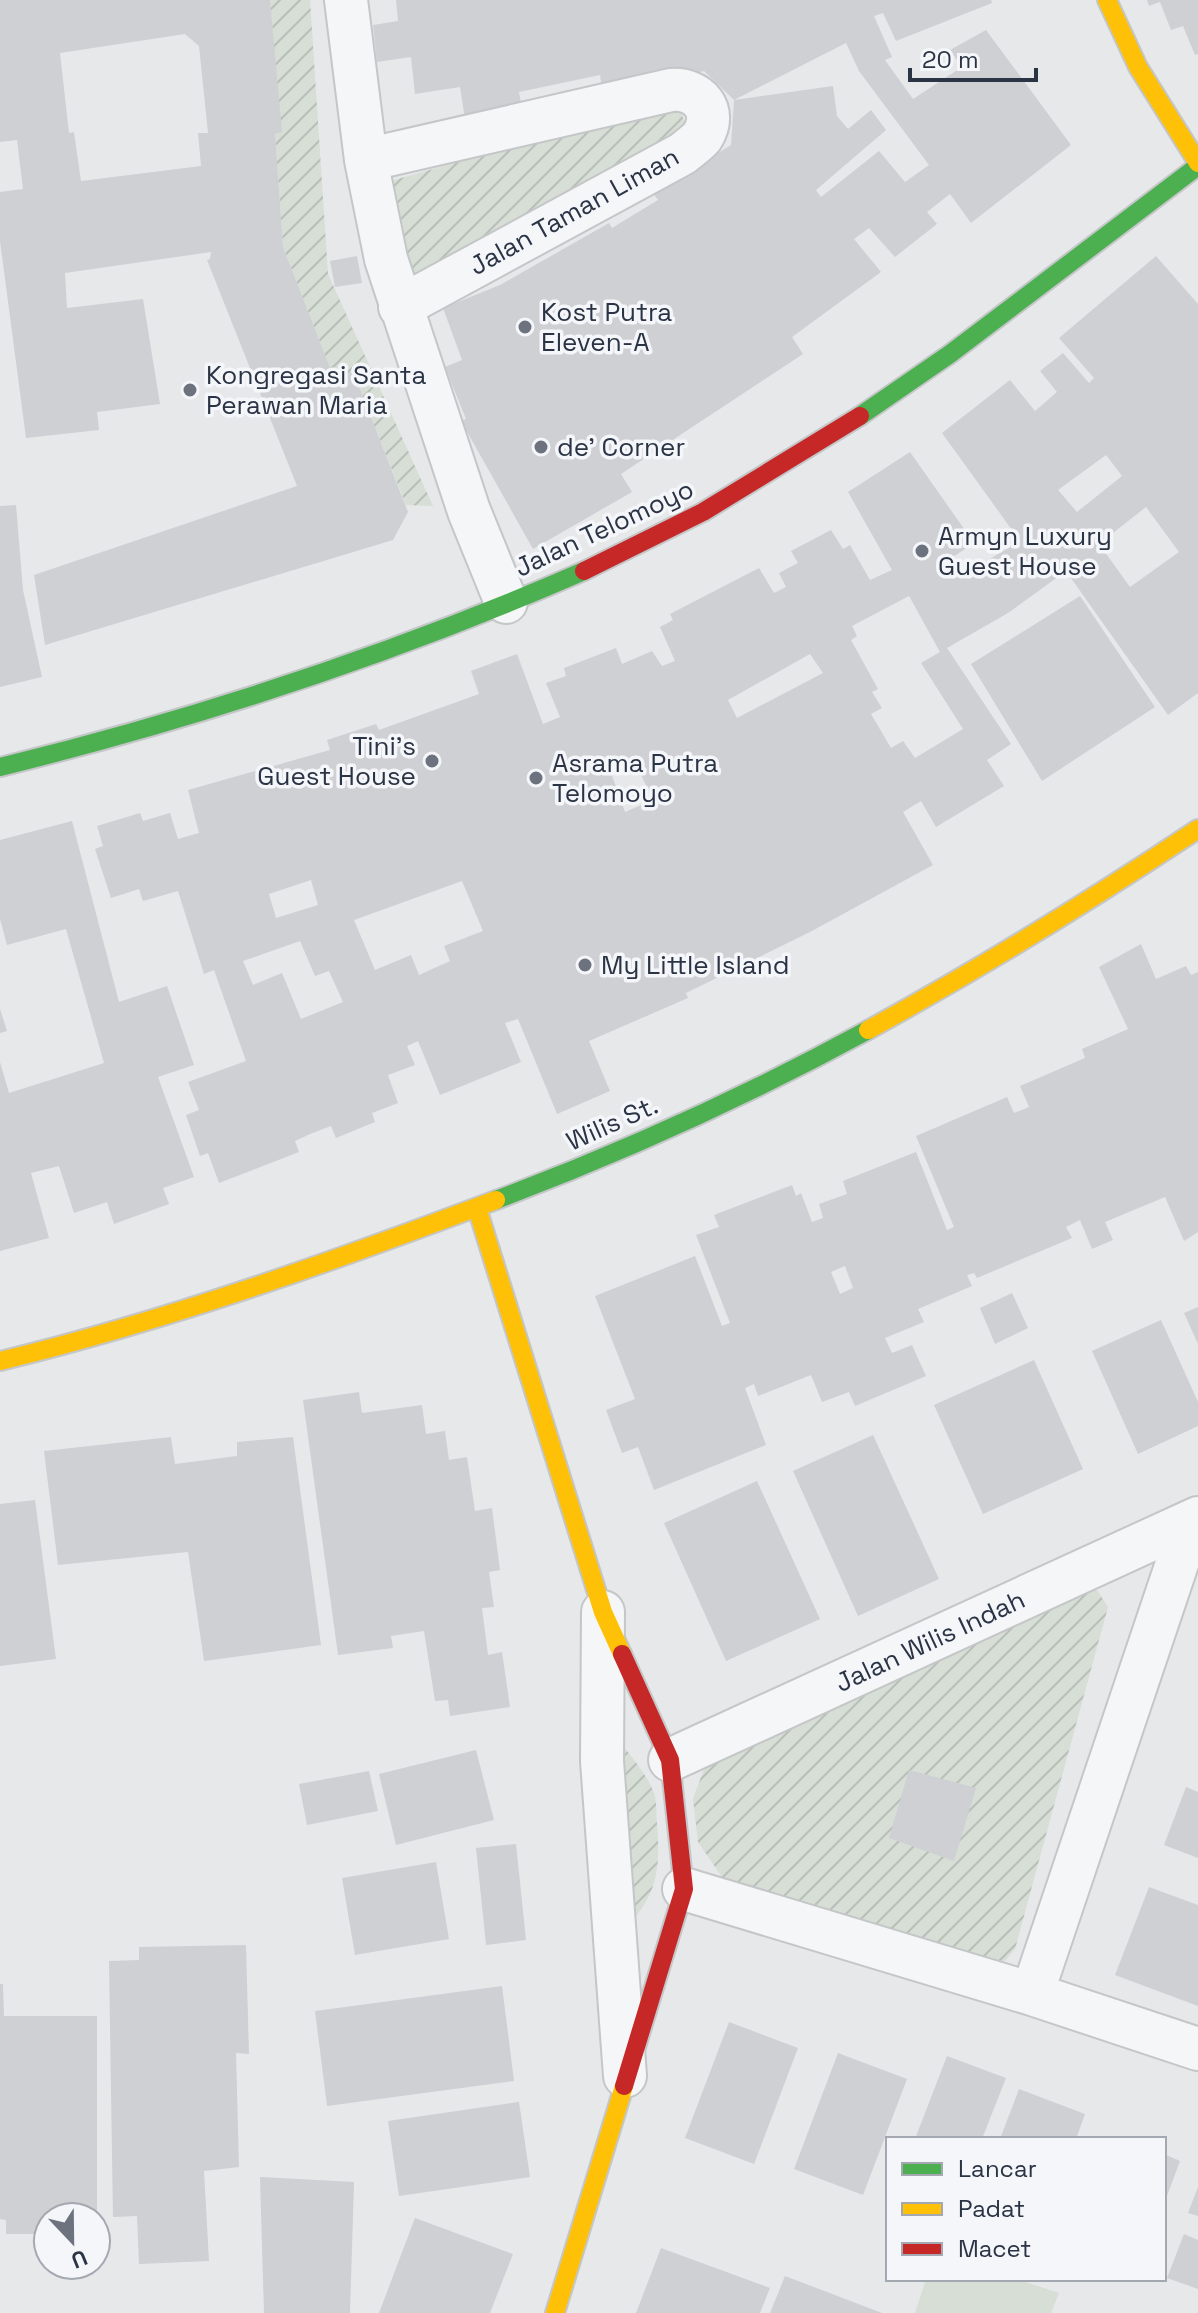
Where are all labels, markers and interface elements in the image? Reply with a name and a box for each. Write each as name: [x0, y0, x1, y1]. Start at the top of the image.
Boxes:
scale bar: [910, 32, 1036, 82]
text: 20 m: [922, 44, 979, 75]
street label: Jalan Taman Liman: [463, 139, 685, 283]
place label: Kost Putra Eleven-A: [541, 295, 672, 359]
marker: Kost Putra Eleven-A: [516, 318, 534, 336]
place label: Kongregasi Santa Perawan Maria: [206, 358, 426, 422]
marker: Kongregasi Santa Perawan Maria: [181, 381, 199, 399]
place label: de' Corner: [557, 430, 685, 464]
marker: de' Corner: [532, 438, 550, 456]
street label: Jalan Telomoyo: [509, 472, 699, 584]
place label: Armyn Luxury Guest House: [938, 519, 1112, 583]
marker: Armyn Luxury Guest House: [913, 542, 931, 560]
place label: Tini’s Guest House: [257, 729, 416, 793]
place label: Asrama Putra Telomoyo: [552, 746, 718, 810]
marker: Tini’s Guest House: [423, 752, 441, 770]
marker: Asrama Putra Telomoyo: [527, 769, 545, 787]
place label: My Little Island: [601, 948, 789, 982]
marker: My Little Island: [576, 956, 594, 974]
street label: Wilis St.: [561, 1088, 663, 1158]
street label: Jalan Wilis Indah: [830, 1582, 1030, 1700]
legend: [886, 2137, 1166, 2281]
text: Lancar: [958, 2153, 1037, 2184]
text: Padat: [958, 2193, 1025, 2224]
north arrow: [32, 2201, 112, 2281]
text: Macet: [958, 2233, 1031, 2264]
text: U: [67, 2244, 92, 2275]

